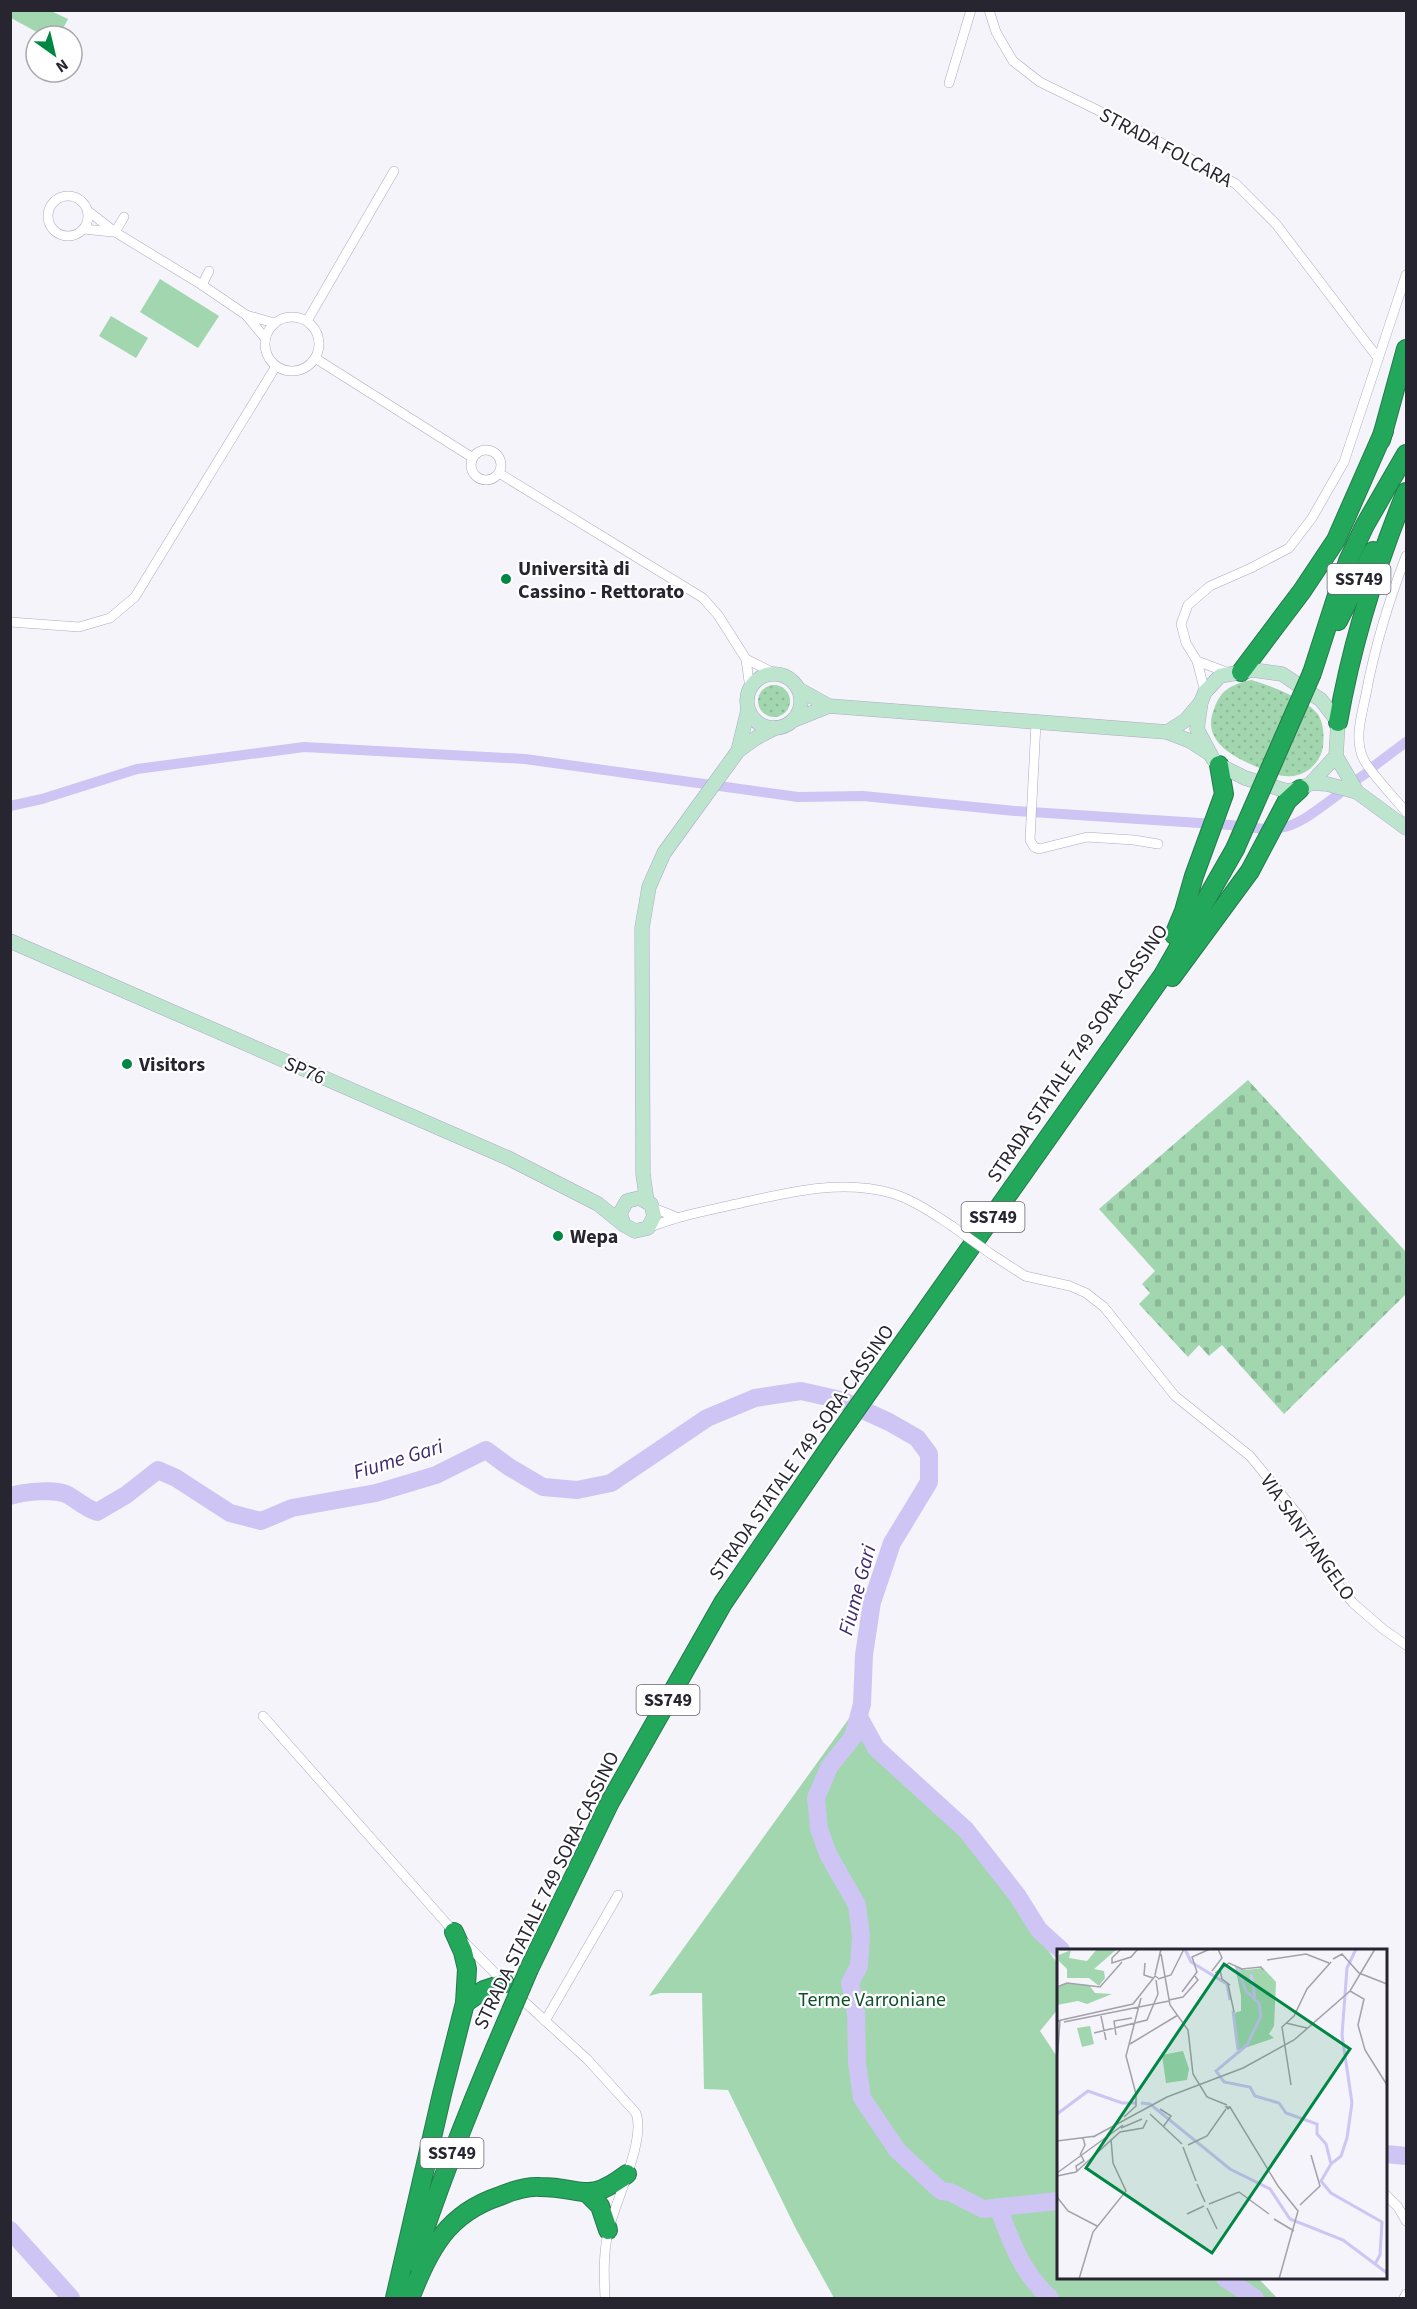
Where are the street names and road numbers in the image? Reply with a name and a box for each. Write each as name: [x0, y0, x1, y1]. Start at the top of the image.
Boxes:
street label: STRADA FOLCARA: [1094, 101, 1237, 195]
road number: SS749: [1328, 564, 1390, 594]
street label: STRADA STATALE 749 SORA-CASSINO: [981, 919, 1175, 1188]
street label: SP76: [280, 1050, 329, 1092]
road number: SS749: [962, 1202, 1024, 1232]
street label: STRADA STATALE 749 SORA-CASSINO: [703, 1319, 901, 1586]
street label: VIA SANT'ANGELO: [1253, 1469, 1361, 1606]
road number: SS749: [636, 1685, 700, 1715]
street label: STRADA STATALE 749 SORA-CASSINO: [467, 1747, 627, 2034]
road number: SS749: [420, 2138, 484, 2168]

